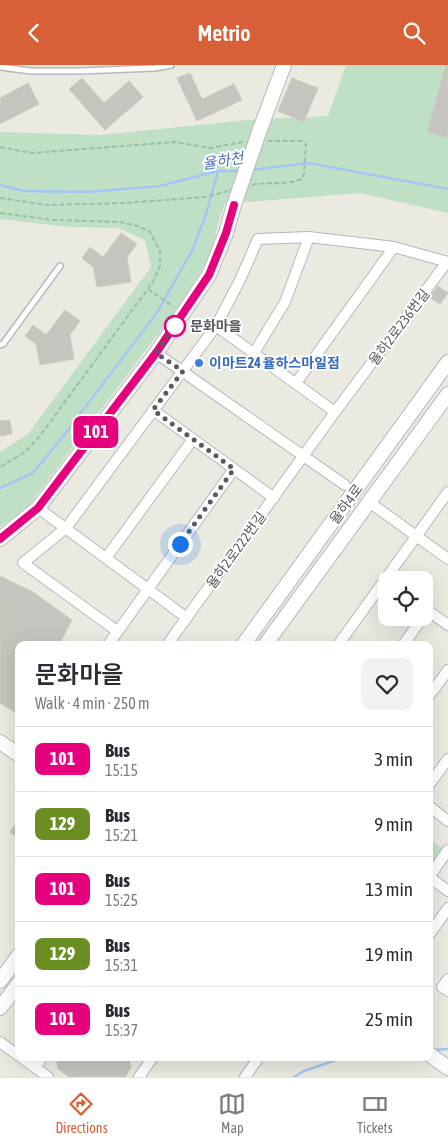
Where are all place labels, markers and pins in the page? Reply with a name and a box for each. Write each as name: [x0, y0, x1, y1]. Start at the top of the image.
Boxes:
marker: 문화마을: [164, 315, 186, 337]
place label: 문화마을: [190, 318, 242, 334]
place label: 이마트24 율하스마일점: [209, 355, 340, 371]
marker: 이마트24 율하스마일점: [193, 357, 205, 369]

